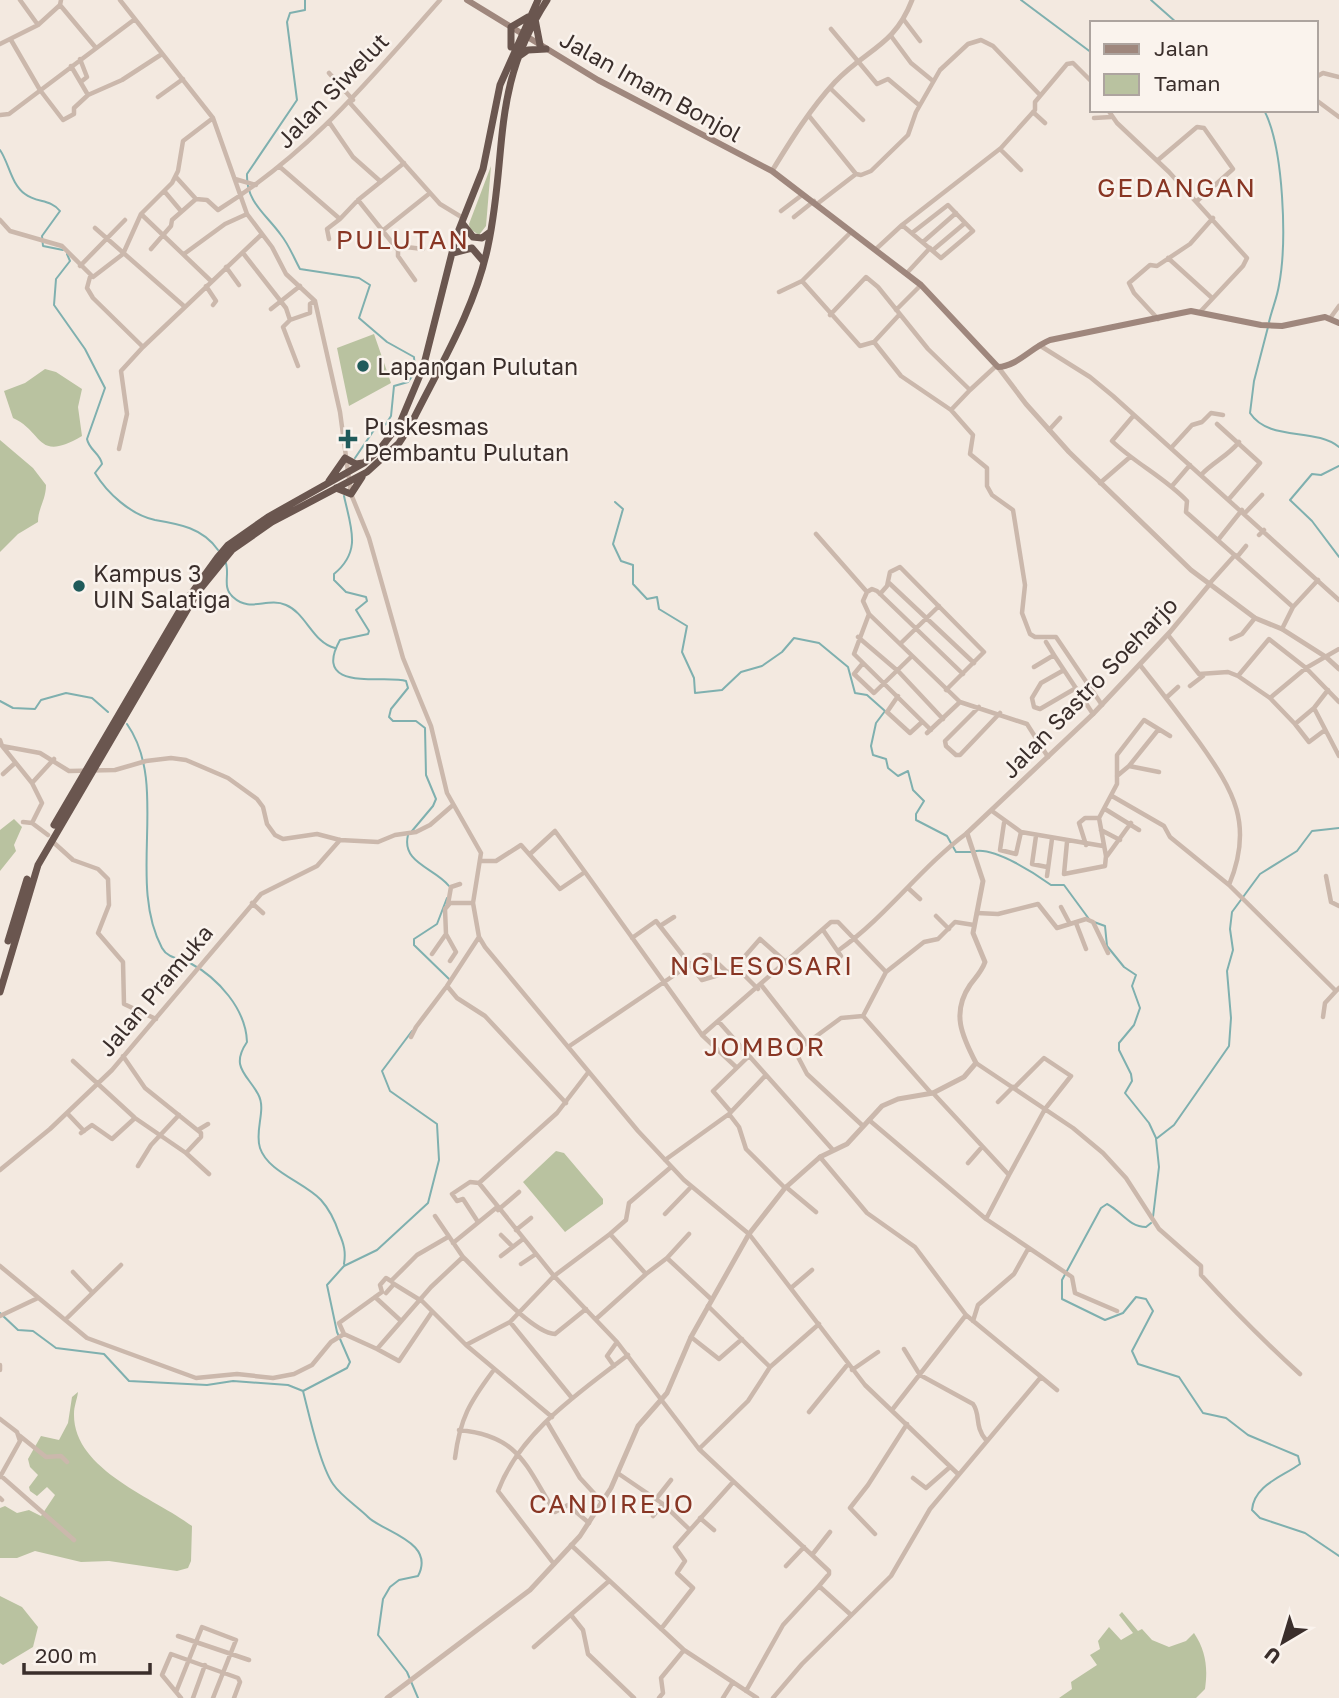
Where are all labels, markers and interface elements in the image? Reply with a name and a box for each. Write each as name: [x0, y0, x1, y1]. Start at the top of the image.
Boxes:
legend: [1090, 21, 1318, 112]
street label: Jalan Imam Bonjol: [555, 24, 747, 148]
street label: Jalan Siwelut: [270, 27, 394, 153]
text: Jalan: [1154, 35, 1209, 61]
text: Taman: [1154, 70, 1220, 96]
district label: GEDANGAN: [1097, 172, 1257, 203]
district label: PULUTAN: [336, 224, 470, 255]
place label: Lapangan Pulutan: [377, 352, 578, 380]
marker: Lapangan Pulutan: [355, 358, 371, 374]
place label: Puskesmas Pembantu Pulutan: [364, 412, 569, 466]
marker: Puskesmas Pembantu Pulutan: [338, 429, 358, 449]
place label: Kampus 3 UIN Salatiga: [93, 559, 231, 613]
marker: Kampus 3 UIN Salatiga: [71, 578, 87, 594]
street label: Jalan Sastro Soeharjo: [995, 590, 1183, 784]
street label: Jalan Pramuka: [92, 919, 218, 1061]
district label: NGLESOSARI: [670, 950, 854, 981]
district label: JOMBOR: [704, 1031, 826, 1062]
district label: CANDIREJO: [529, 1488, 695, 1519]
north arrow: [1248, 1607, 1318, 1677]
scale bar: [24, 1632, 150, 1676]
text: 200 m: [35, 1642, 97, 1668]
text: U: [1260, 1642, 1285, 1669]

